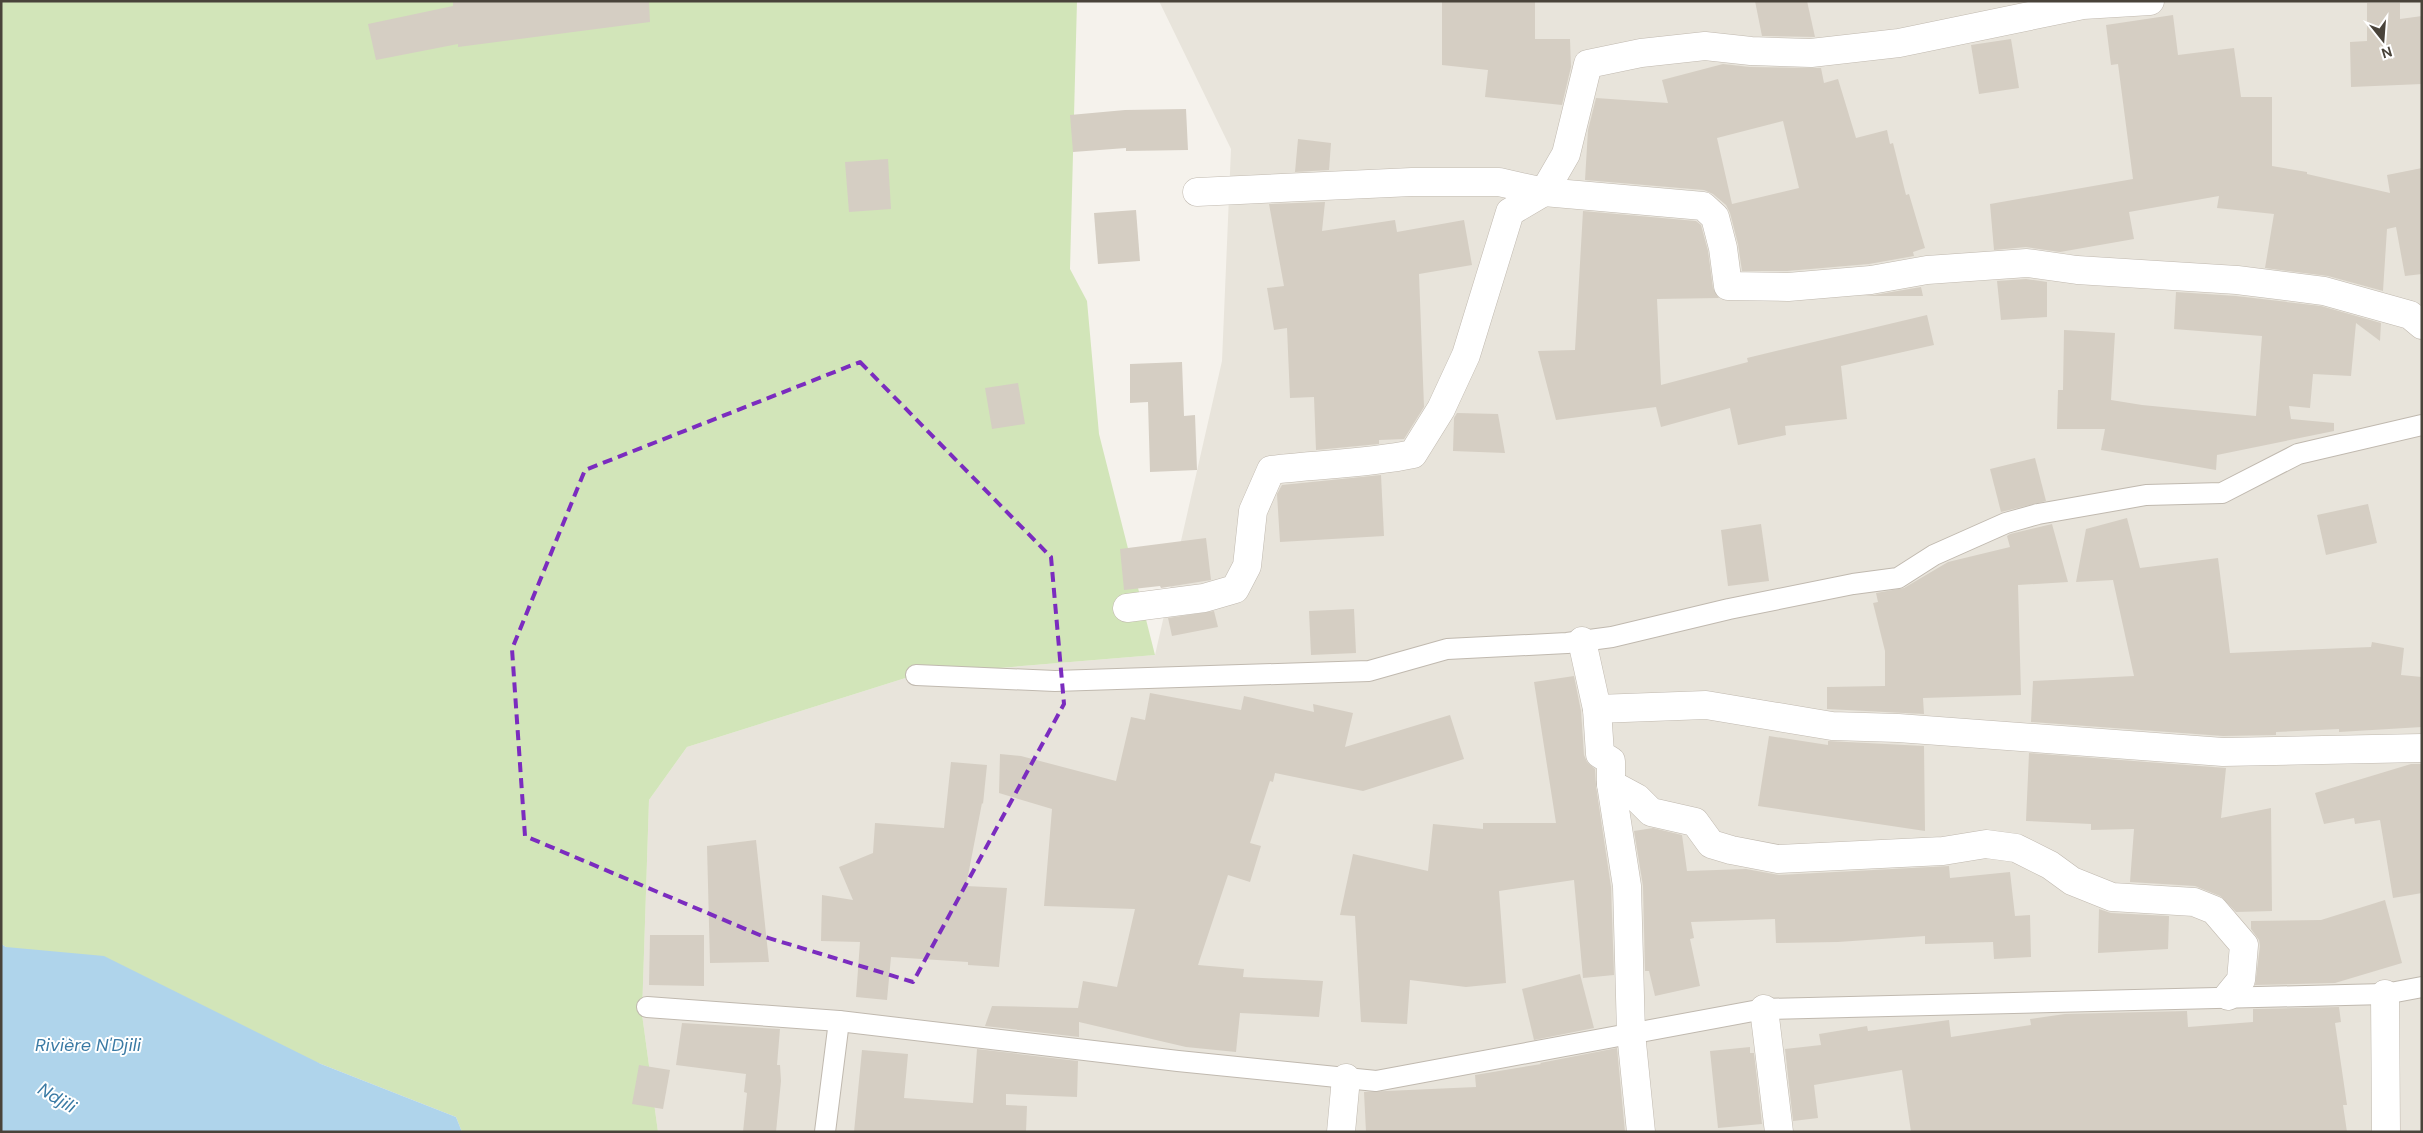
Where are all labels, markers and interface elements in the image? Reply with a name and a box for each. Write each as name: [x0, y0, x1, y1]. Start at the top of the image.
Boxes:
north arrow: [2358, 15, 2408, 65]
text: N: [2379, 42, 2394, 63]
water label: Rivière N'Djili: [35, 1033, 142, 1057]
water label: Ndjili: [33, 1077, 81, 1119]

